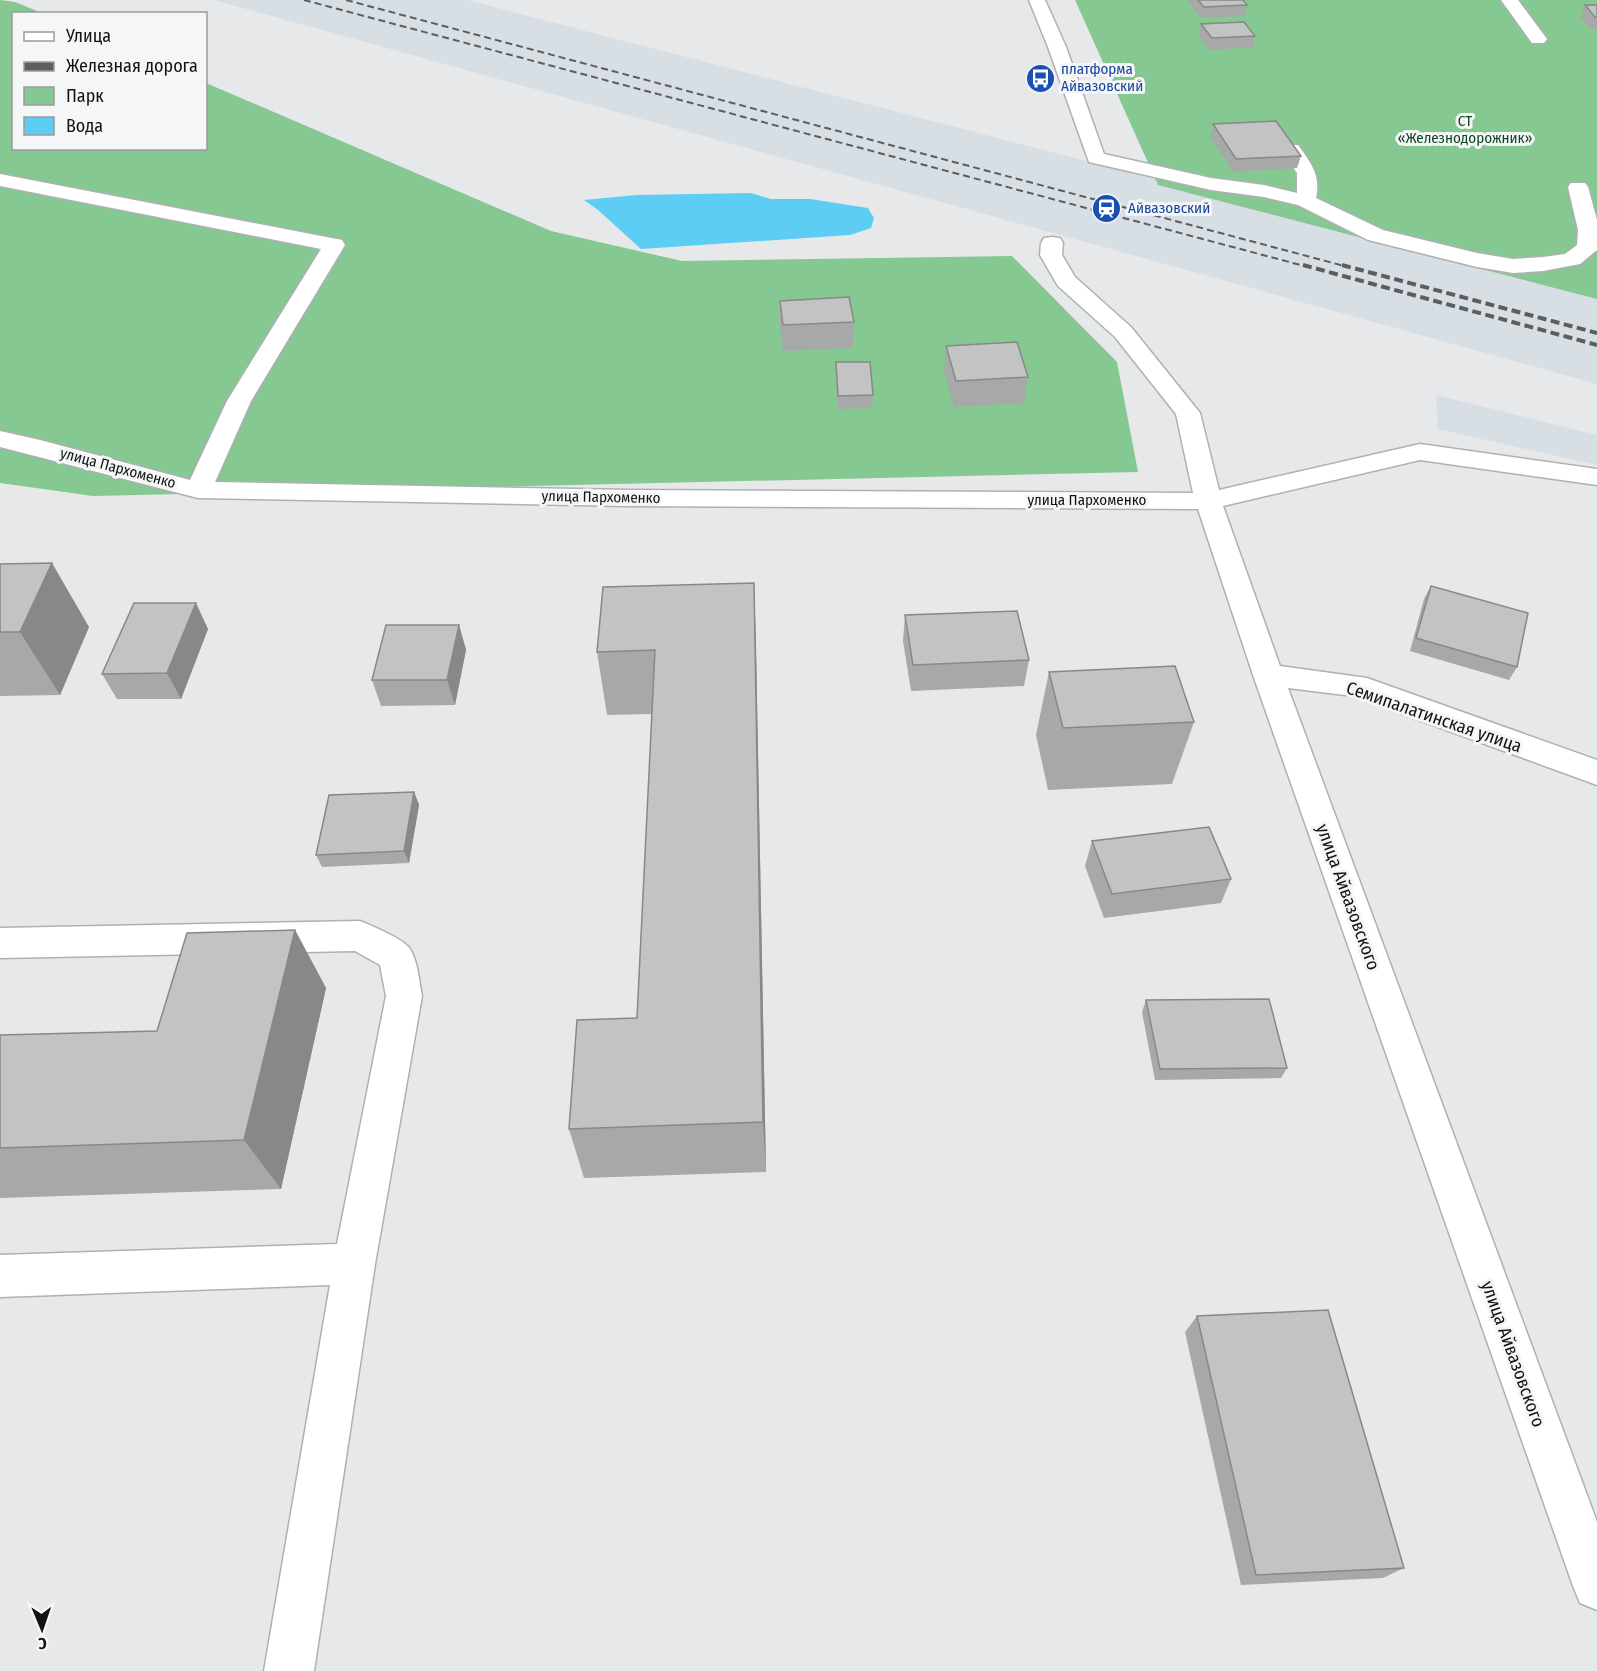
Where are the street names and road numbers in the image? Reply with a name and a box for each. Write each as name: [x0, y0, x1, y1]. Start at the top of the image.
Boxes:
street label: улица Пархоменко: [58, 444, 178, 492]
street label: улица Пархоменко: [541, 487, 661, 507]
street label: улица Пархоменко: [1028, 491, 1147, 509]
street label: Семипалатинская улица: [1343, 677, 1525, 757]
street label: улица Айвазовского: [1311, 821, 1385, 973]
street label: улица Айвазовского: [1476, 1278, 1550, 1430]

